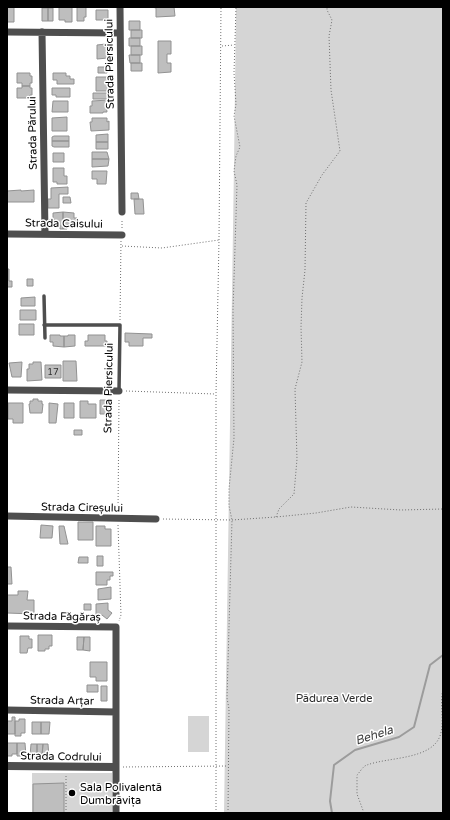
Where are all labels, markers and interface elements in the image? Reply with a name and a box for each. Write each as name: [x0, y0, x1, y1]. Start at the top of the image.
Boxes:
street label: Strada Piersicului: [102, 19, 117, 109]
street label: Strada Părului: [25, 96, 40, 170]
street label: Strada Caisului: [25, 216, 103, 231]
street label: Strada Piersicului: [101, 343, 116, 433]
house number: 17: [47, 367, 59, 378]
street label: Strada Cireșului: [41, 500, 123, 515]
street label: Strada Făgăraș: [23, 609, 101, 624]
park label: Pădurea Verde: [296, 692, 372, 705]
street label: Strada Arțar: [30, 693, 95, 708]
water label: Behela: [353, 722, 395, 748]
street label: Strada Codrului: [20, 749, 102, 764]
place label: Sala Polivalentă Dumbrăvița: [80, 781, 162, 807]
marker: Sala Polivalentă Dumbrăvița: [67, 788, 77, 798]

